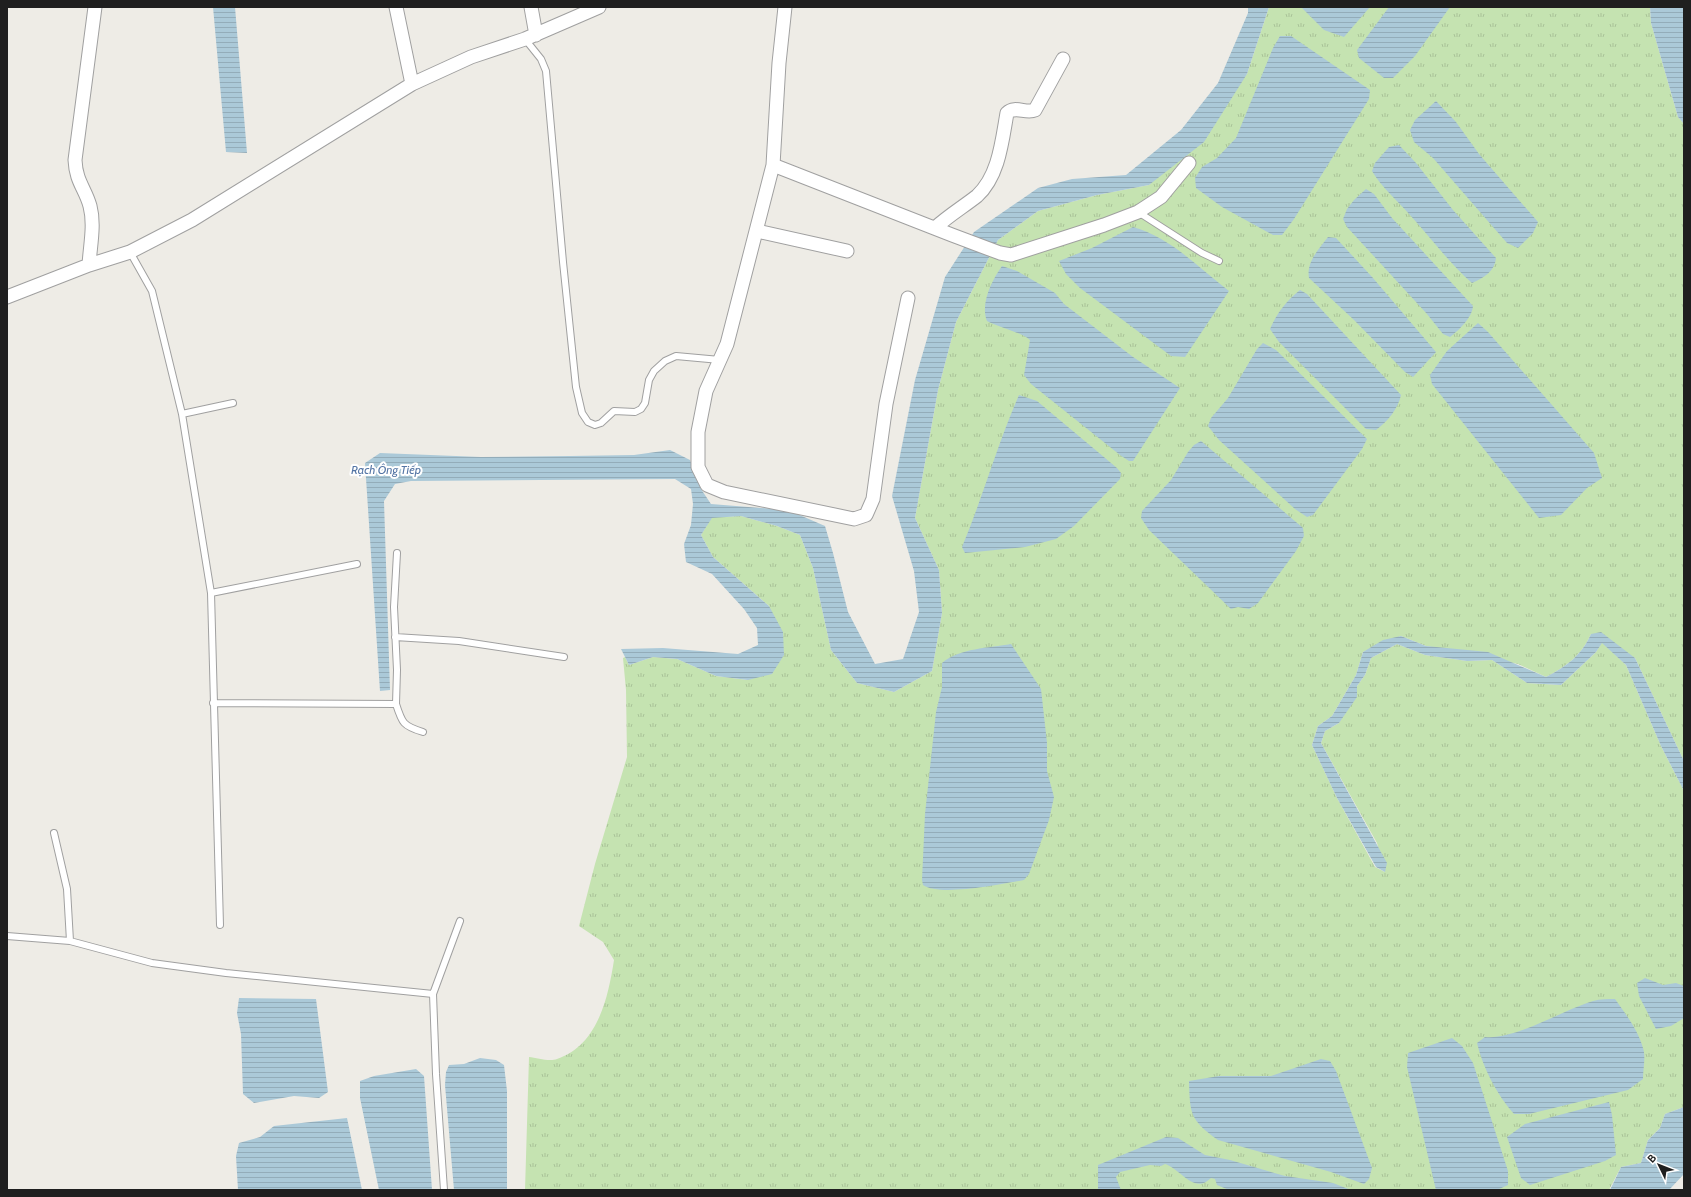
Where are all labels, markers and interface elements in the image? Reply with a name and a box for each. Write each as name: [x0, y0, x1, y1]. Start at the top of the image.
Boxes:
water label: Rạch Ông Tiếp: [351, 462, 421, 477]
north arrow: [1639, 1145, 1679, 1185]
text: B: [1644, 1151, 1659, 1165]

